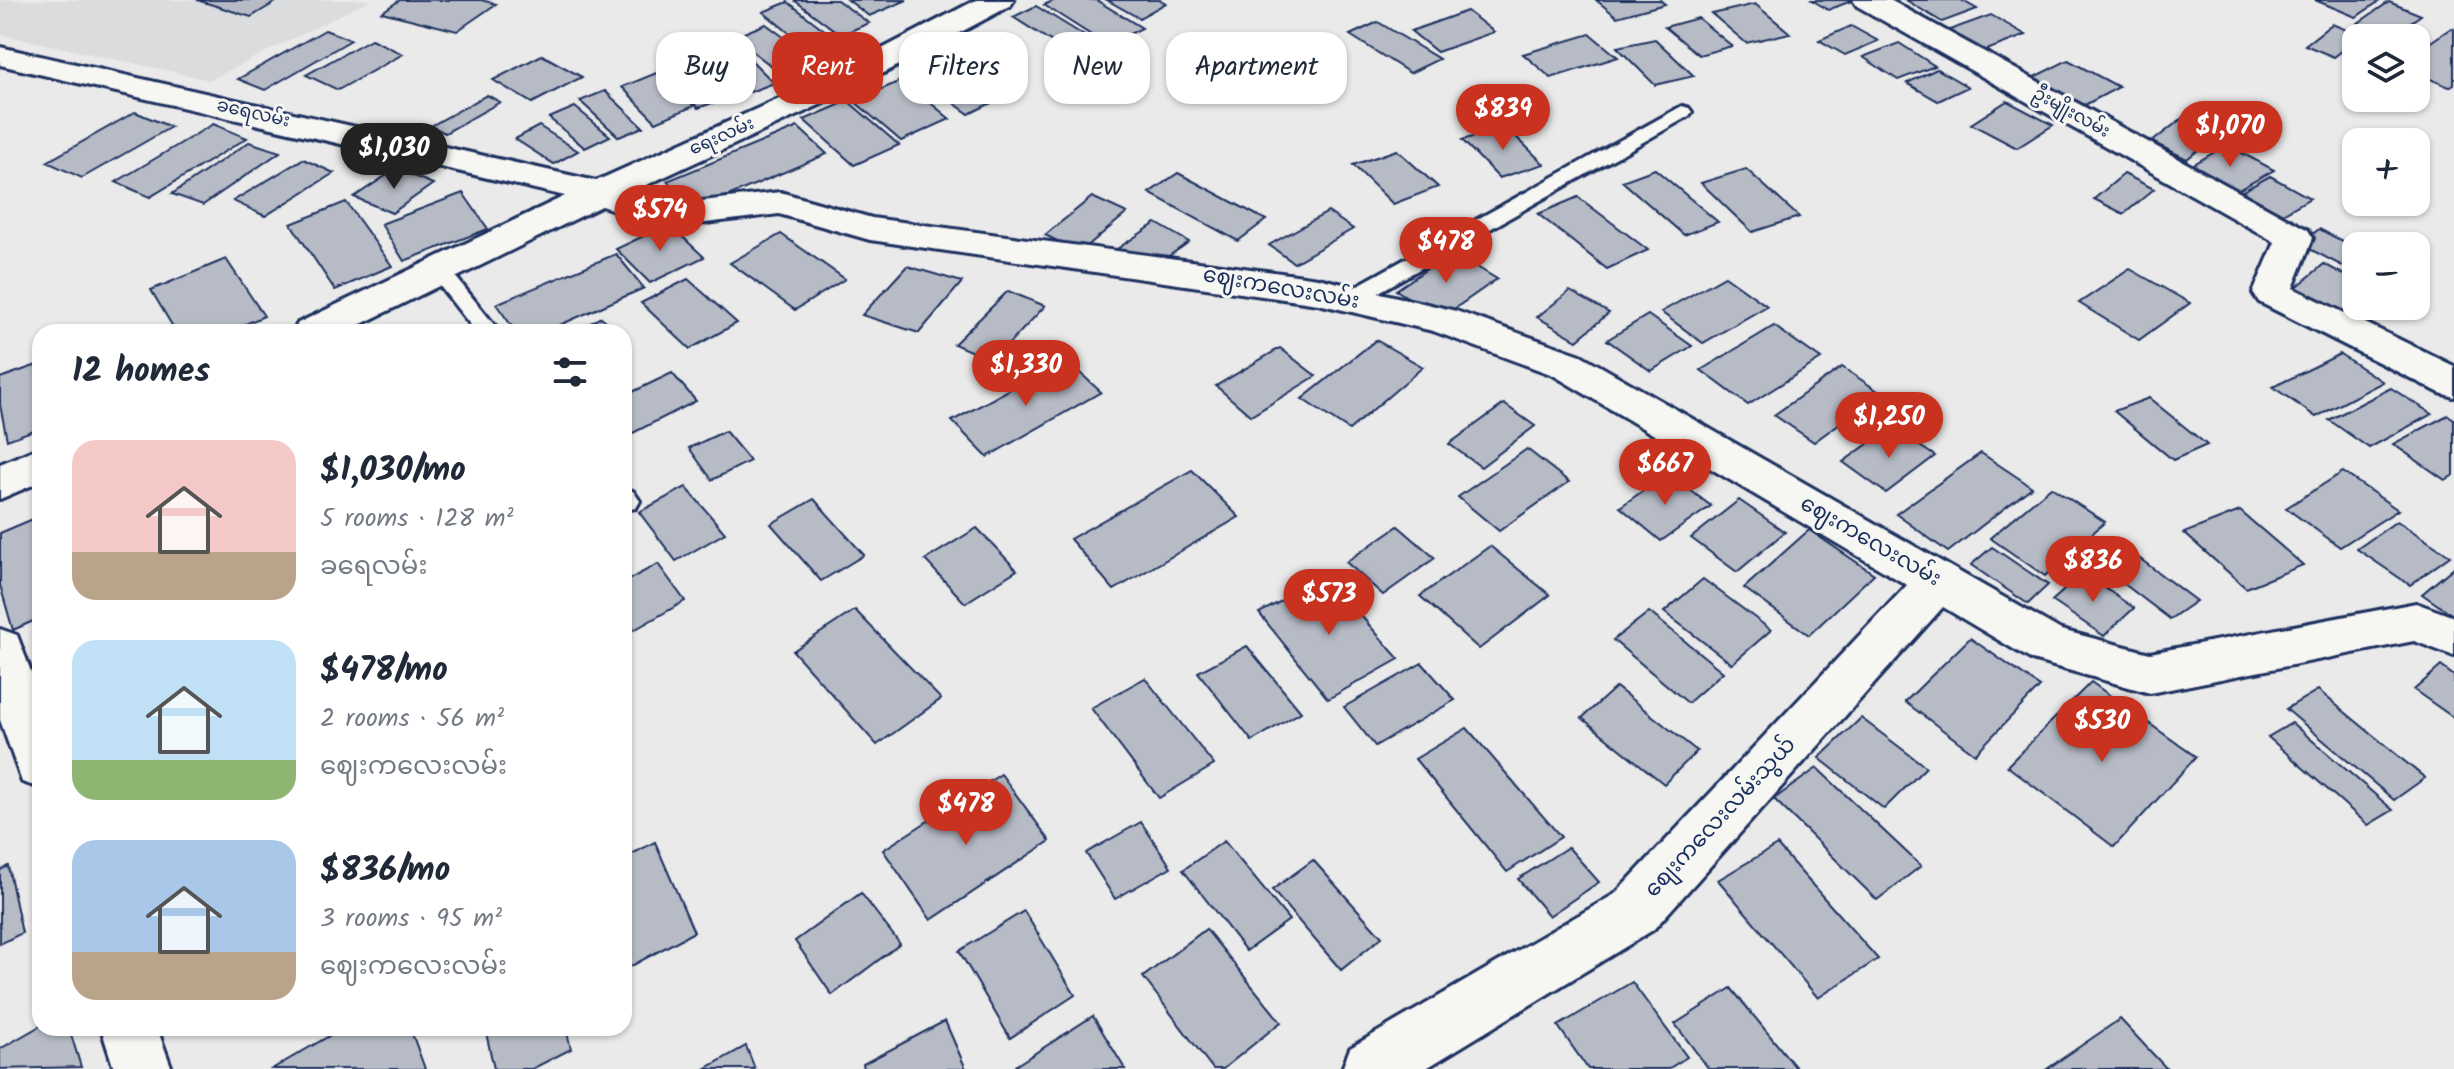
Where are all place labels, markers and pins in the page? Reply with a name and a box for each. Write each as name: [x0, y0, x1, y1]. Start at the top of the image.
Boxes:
pin: $839: [1456, 84, 1550, 152]
pin: $1,070: [2165, 101, 2295, 169]
pin: $1,030: [329, 123, 459, 191]
pin: $574: [613, 185, 707, 253]
pin: $478: [1399, 217, 1493, 285]
pin: $1,330: [961, 340, 1091, 408]
pin: $1,250: [1824, 392, 1954, 460]
pin: $667: [1618, 439, 1712, 507]
pin: $836: [2046, 536, 2140, 604]
pin: $573: [1282, 569, 1376, 637]
pin: $530: [2055, 696, 2149, 764]
pin: $478: [919, 779, 1013, 847]

